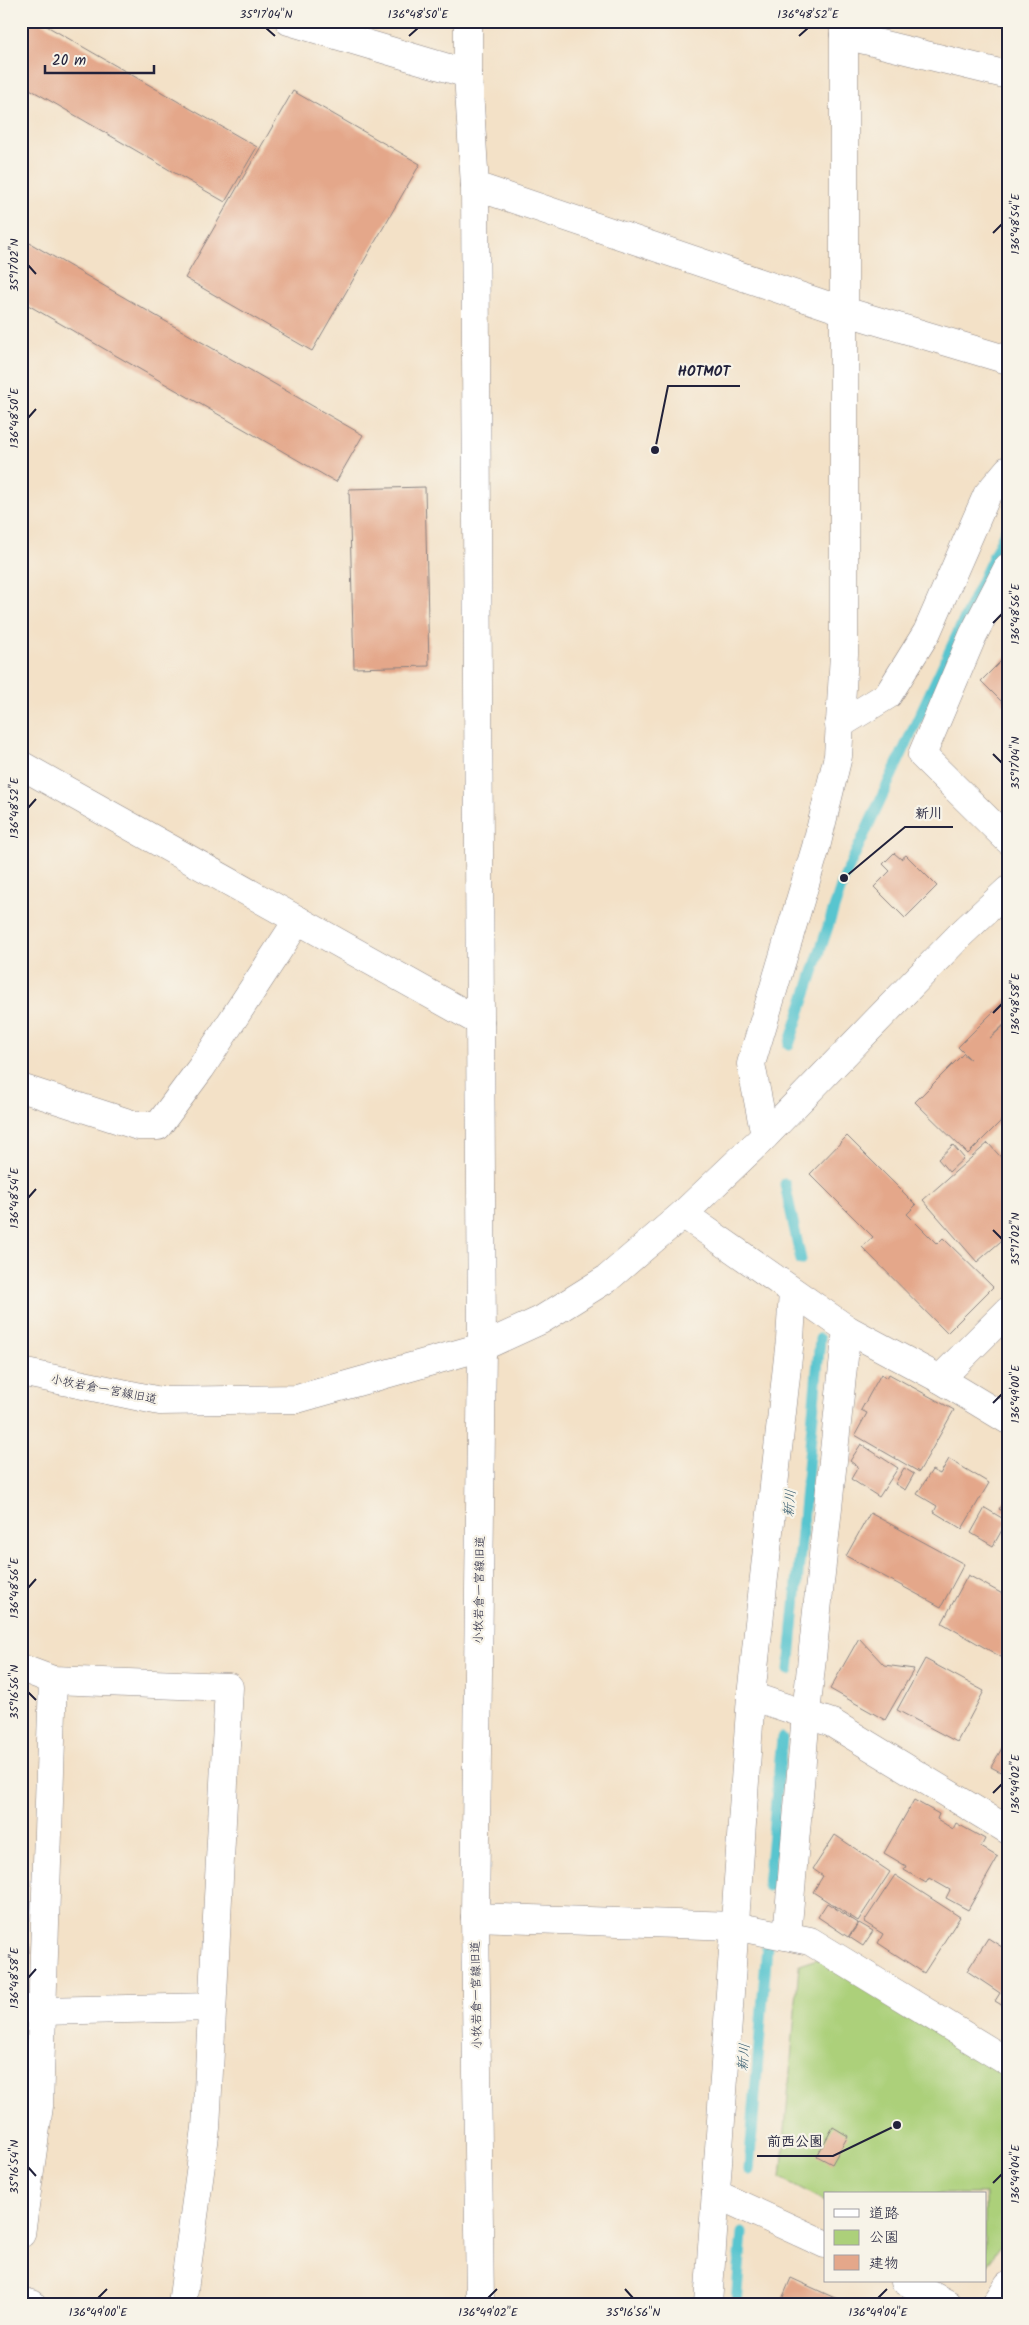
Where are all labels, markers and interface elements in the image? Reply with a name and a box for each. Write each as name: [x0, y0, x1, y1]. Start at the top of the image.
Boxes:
text: 35°17'04"N: [239, 5, 293, 24]
text: 136°48'50"E: [388, 5, 449, 24]
text: 136°48'52"E: [777, 5, 840, 24]
scale bar: [45, 42, 154, 74]
text: 20 m: [52, 49, 86, 73]
text: 136°48'54"E: [1006, 193, 1025, 255]
text: 35°17'02"N: [5, 238, 24, 292]
callout: HOTMOT: [668, 357, 740, 386]
text: HOTMOT: [678, 361, 732, 383]
text: 136°48'50"E: [5, 387, 24, 448]
text: 136°48'56"E: [1006, 582, 1025, 645]
text: 35°17'04"N: [1006, 736, 1025, 790]
text: 136°48'52"E: [5, 776, 24, 839]
callout: 新川: [905, 798, 953, 827]
text: 新川: [915, 803, 943, 825]
text: 136°48'58"E: [1006, 972, 1025, 1035]
text: 136°48'54"E: [5, 1167, 24, 1229]
text: 35°17'02"N: [1006, 1212, 1025, 1266]
text: 136°49'00"E: [1006, 1364, 1025, 1423]
street label: 小牧岩倉一宮線旧道: [49, 1370, 159, 1409]
water label: 新川: [778, 1488, 802, 1518]
street label: 小牧岩倉一宮線旧道: [469, 1536, 490, 1644]
text: 136°48'56"E: [5, 1556, 24, 1619]
text: 35°16'56"N: [5, 1665, 24, 1719]
text: 136°49'02"E: [1006, 1753, 1025, 1814]
street label: 小牧岩倉一宮線旧道: [466, 1941, 487, 2049]
text: 136°48'58"E: [5, 1946, 24, 2009]
water label: 新川: [732, 2042, 756, 2072]
callout: 前西公園: [757, 2127, 833, 2156]
text: 前西公園: [767, 2131, 823, 2153]
text: 35°16'54"N: [5, 2140, 24, 2194]
text: 136°49'04"E: [1006, 2143, 1025, 2204]
legend: [824, 2192, 986, 2282]
text: 道路: [869, 2202, 899, 2226]
text: 公園: [869, 2226, 899, 2250]
text: 建物: [869, 2252, 899, 2276]
text: 136°49'00"E: [69, 2303, 128, 2322]
text: 136°49'02"E: [458, 2303, 519, 2322]
text: 35°16'56"N: [606, 2303, 660, 2322]
text: 136°49'04"E: [848, 2303, 909, 2322]

